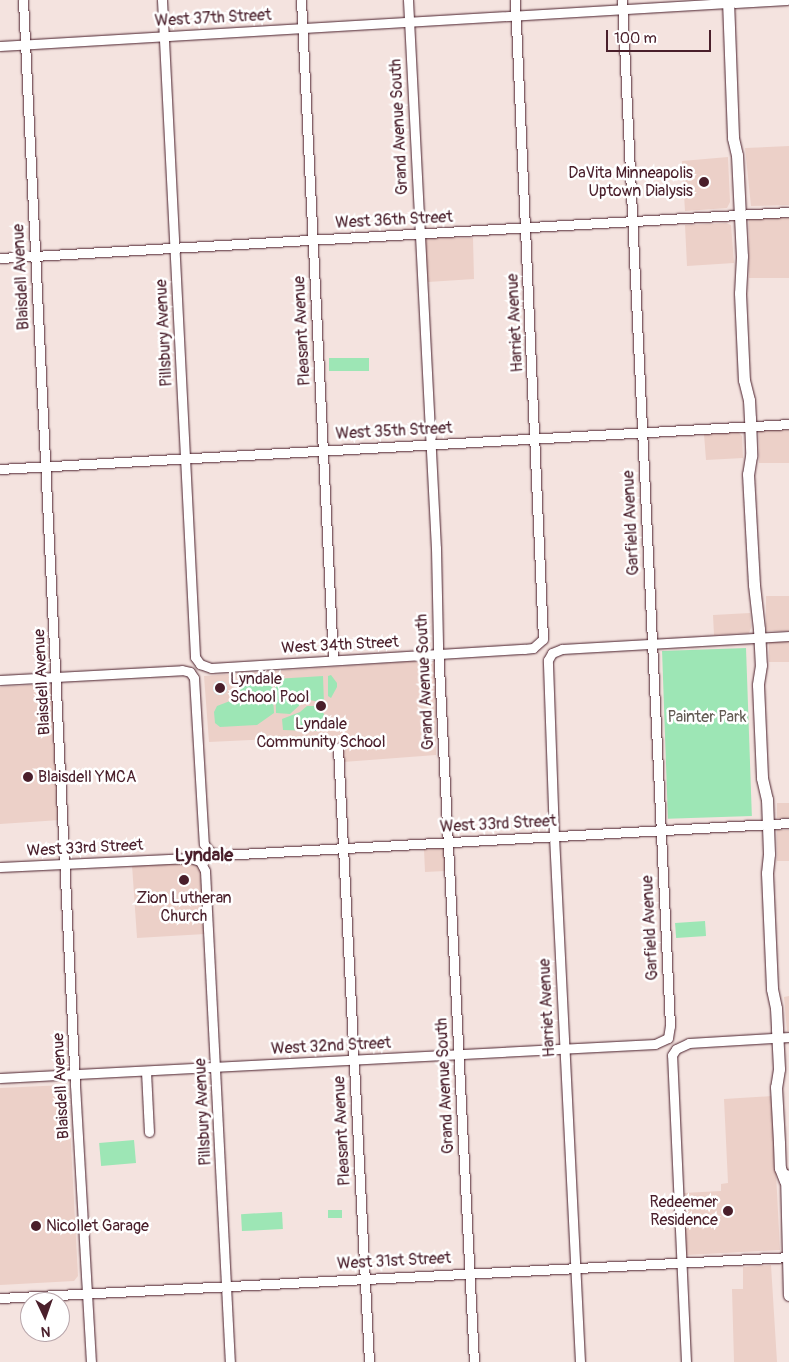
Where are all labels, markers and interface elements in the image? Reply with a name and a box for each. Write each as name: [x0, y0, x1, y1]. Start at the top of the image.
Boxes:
street label: West 37th Street: [154, 5, 272, 31]
scale bar: [609, 20, 714, 52]
text: 100 m: [614, 29, 657, 48]
street label: Grand Avenue South: [386, 58, 412, 196]
place label: DaVita Minneapolis Uptown Dialysis: [568, 163, 693, 201]
marker: DaVita Minneapolis Uptown Dialysis: [697, 175, 711, 189]
street label: West 36th Street: [335, 207, 453, 233]
street label: Blaisdell Avenue: [9, 223, 33, 331]
street label: Harriet Avenue: [503, 273, 527, 373]
street label: Pleasant Avenue: [290, 276, 314, 386]
street label: Pillsbury Avenue: [152, 279, 176, 387]
street label: West 35th Street: [335, 418, 453, 444]
street label: Garfield Avenue: [619, 470, 643, 576]
street label: Grand Avenue South: [412, 613, 438, 751]
street label: Blaisdell Avenue: [30, 628, 54, 736]
street label: West 34th Street: [281, 632, 399, 658]
place label: Lyndale School Pool: [230, 669, 309, 707]
marker: Lyndale School Pool: [214, 682, 226, 694]
marker: Lyndale Community School: [315, 700, 327, 712]
park label: Painter Park: [668, 707, 746, 727]
place label: Lyndale Community School: [256, 714, 386, 752]
place label: Blaisdell YMCA: [38, 767, 136, 787]
marker: Blaisdell YMCA: [22, 771, 34, 783]
street label: West 33rd Street: [439, 811, 557, 837]
street label: West 33rd Street: [26, 835, 144, 861]
district label: Lyndale: [175, 845, 233, 867]
marker: Zion Lutheran Church: [178, 874, 190, 886]
street label: Garfield Avenue: [638, 875, 662, 981]
place label: Zion Lutheran Church: [136, 888, 232, 926]
street label: Harriet Avenue: [535, 958, 559, 1058]
street label: Grand Avenue South: [432, 1017, 458, 1155]
street label: Blaisdell Avenue: [49, 1032, 73, 1140]
street label: West 32nd Street: [270, 1033, 392, 1059]
street label: Pillsbury Avenue: [191, 1058, 215, 1166]
street label: Pleasant Avenue: [330, 1076, 354, 1186]
place label: Redeemer Residence: [649, 1192, 718, 1230]
marker: Redeemer Residence: [722, 1205, 734, 1217]
place label: Nicollet Garage: [46, 1216, 149, 1236]
marker: Nicollet Garage: [30, 1220, 42, 1232]
street label: West 31st Street: [336, 1248, 452, 1274]
north arrow: [20, 1292, 70, 1342]
text: N: [41, 1323, 51, 1340]

